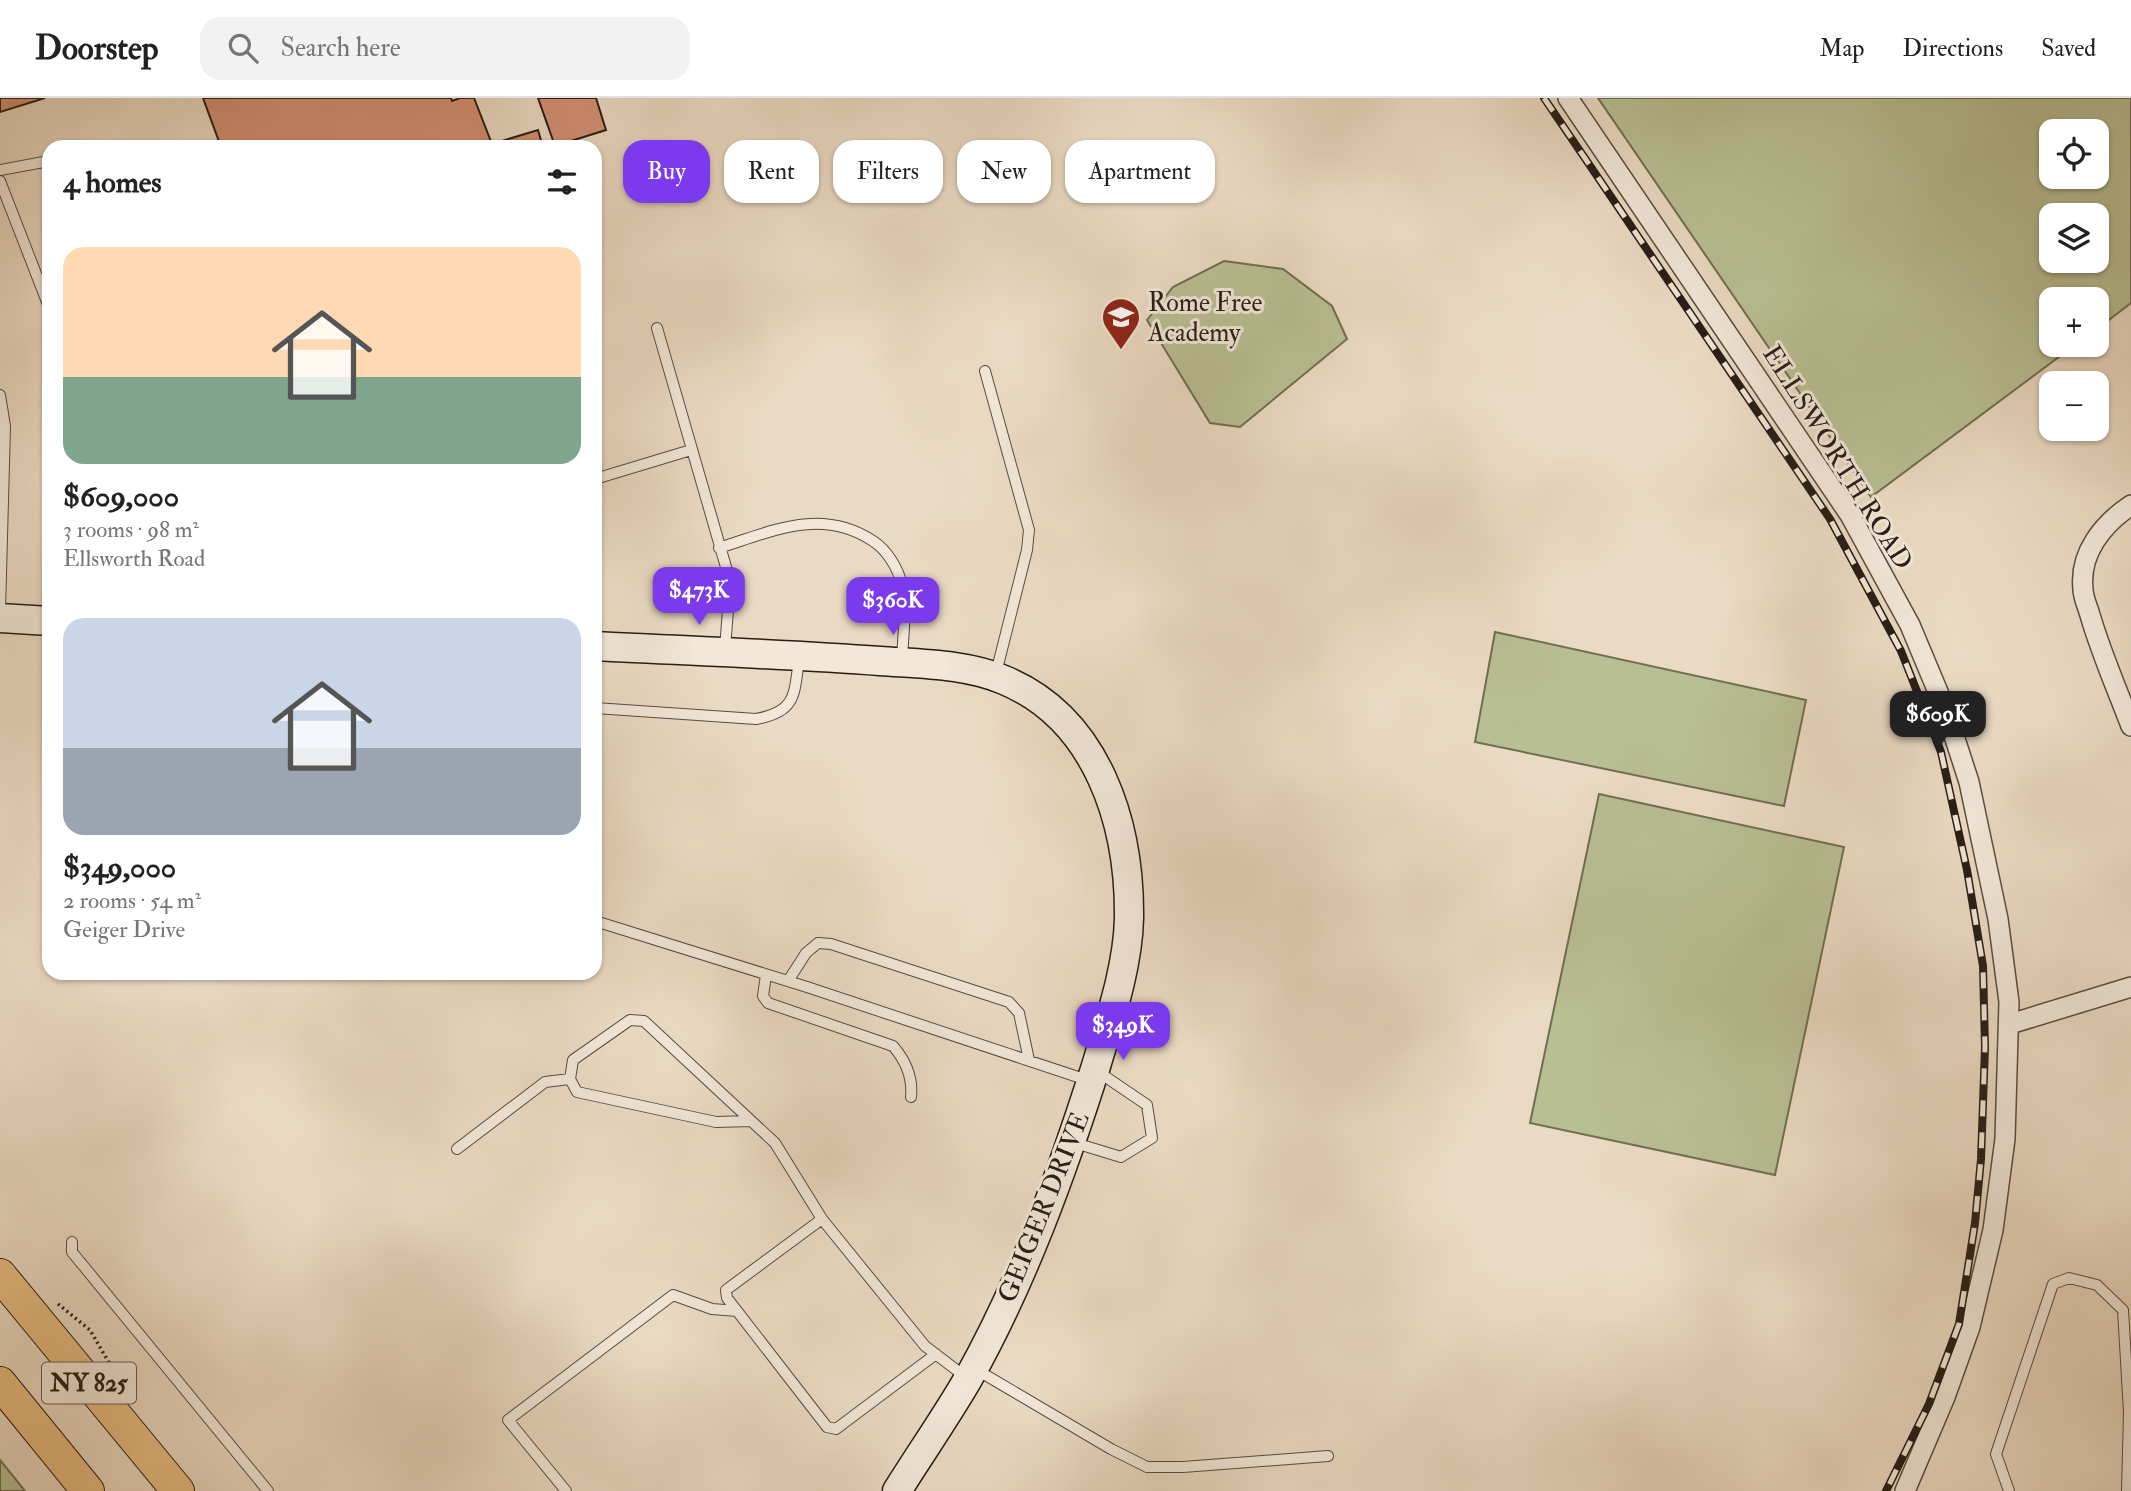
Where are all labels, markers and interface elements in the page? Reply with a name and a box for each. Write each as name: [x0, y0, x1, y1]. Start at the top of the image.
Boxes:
search box: [200, 17, 690, 80]
text: Doorstep: [35, 28, 158, 69]
icon: search: [224, 29, 262, 67]
text: Search here: [280, 32, 401, 64]
text: Map: [1819, 33, 1864, 64]
text: Directions: [1902, 33, 2003, 64]
text: Saved: [2041, 33, 2096, 64]
map controls: [2039, 119, 2109, 441]
button: locate: [2039, 119, 2109, 189]
chip: Buy: [623, 140, 710, 203]
chip: Rent: [724, 140, 819, 203]
chip: Filters: [833, 140, 943, 203]
chip: New: [957, 140, 1051, 203]
chip: Apartment: [1065, 140, 1215, 203]
icon: filters: [543, 163, 581, 201]
text: 4 homes: [63, 164, 162, 201]
button: layers: [2039, 203, 2109, 273]
place label: Rome Free Academy: [1147, 287, 1262, 349]
button: +: [2039, 287, 2109, 357]
icon: home: [259, 292, 385, 418]
school or university icon: Rome Free Academy: [1100, 296, 1142, 351]
street label: ELLSWORTH ROAD: [1755, 339, 1919, 576]
button: −: [2039, 371, 2109, 441]
text: $609,000: [63, 478, 179, 515]
text: 3 rooms · 98 m²: [63, 515, 199, 544]
text: Ellsworth Road: [63, 544, 205, 573]
pin: $473K: [650, 568, 748, 627]
text: $473K: [669, 575, 729, 604]
pin: $360K: [844, 578, 942, 637]
text: $360K: [862, 585, 924, 614]
icon: home: [259, 663, 385, 789]
pin: $609K: [1889, 692, 1987, 751]
text: $609K: [1906, 699, 1970, 728]
text: $349,000: [63, 849, 176, 886]
text: 2 rooms · 54 m²: [63, 886, 201, 915]
text: Geiger Drive: [63, 915, 185, 944]
pin: $349K: [1074, 1002, 1172, 1062]
text: $349K: [1092, 1010, 1154, 1039]
street label: GEIGER DRIVE: [991, 1107, 1097, 1307]
road number: NY 825: [42, 1363, 136, 1404]

